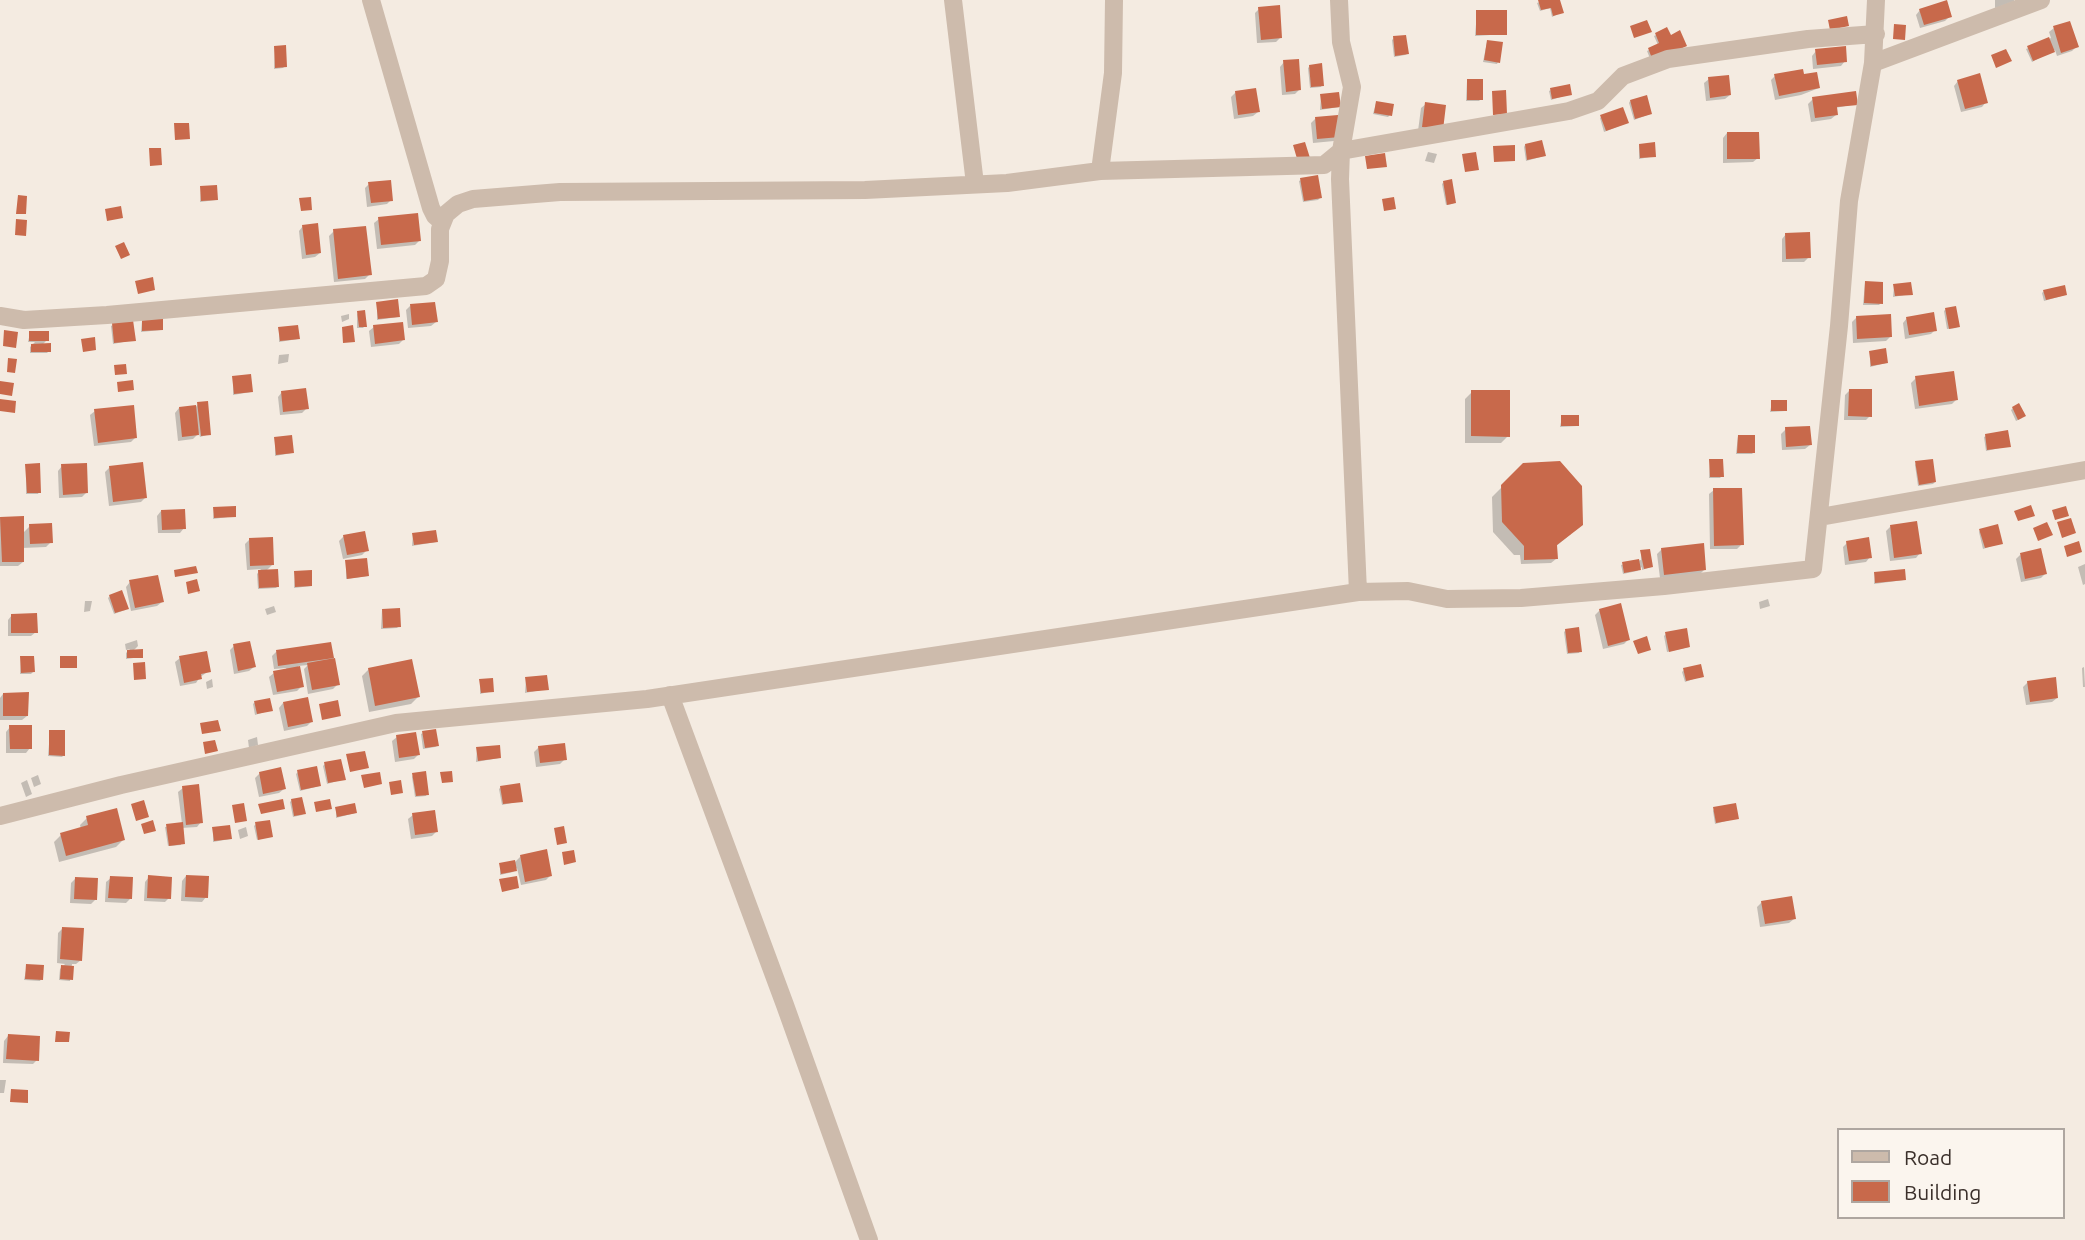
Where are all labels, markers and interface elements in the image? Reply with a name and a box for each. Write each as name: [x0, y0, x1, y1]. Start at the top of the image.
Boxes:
legend: [1836, 1128, 2064, 1219]
text: Road: [1904, 1145, 1952, 1169]
text: Building: [1904, 1180, 1981, 1204]

